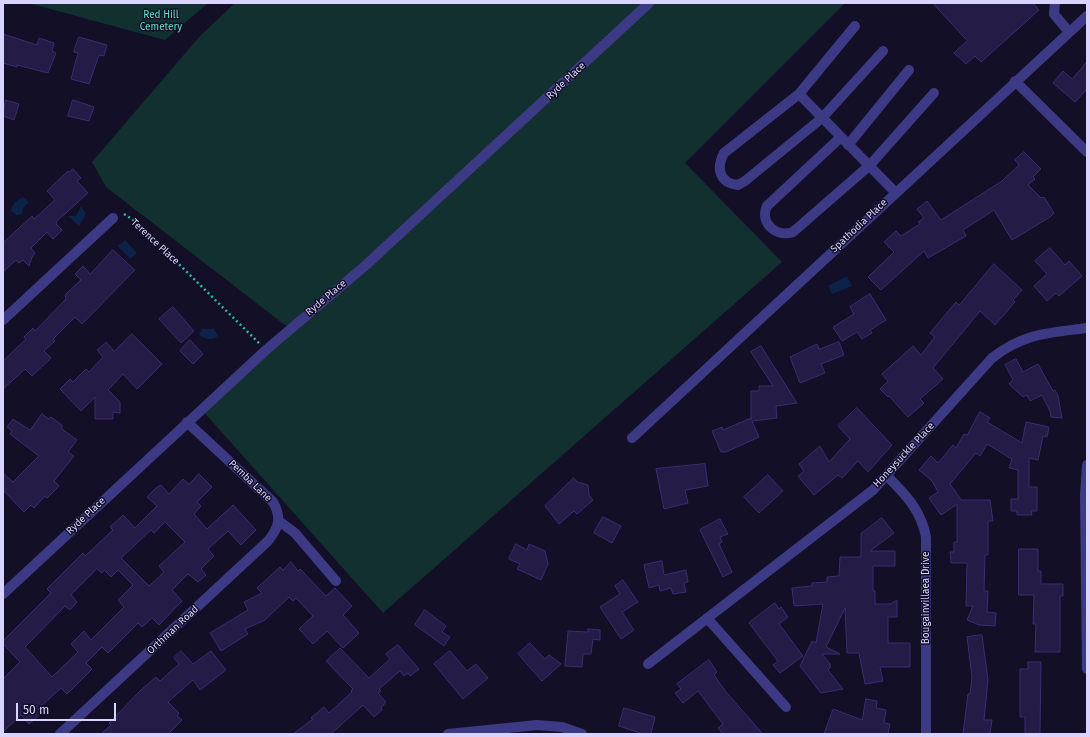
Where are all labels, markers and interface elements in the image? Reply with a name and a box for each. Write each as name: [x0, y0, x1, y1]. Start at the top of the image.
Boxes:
park label: Red Hill Cemetery: [140, 9, 182, 32]
street label: Ryde Place: [544, 60, 588, 102]
street label: Spathodia Place: [828, 197, 890, 255]
street label: Terence Place: [128, 217, 182, 267]
street label: Ryde Place: [303, 278, 349, 318]
street label: Honeysuckle Place: [871, 420, 937, 490]
street label: Pemba Lane: [226, 458, 274, 504]
street label: Ryde Place: [64, 495, 108, 537]
street label: Bougainvillaea Drive: [920, 552, 932, 644]
street label: Orthman Road: [145, 603, 201, 657]
scale bar: [18, 695, 118, 721]
text: 50 m: [23, 703, 49, 717]

